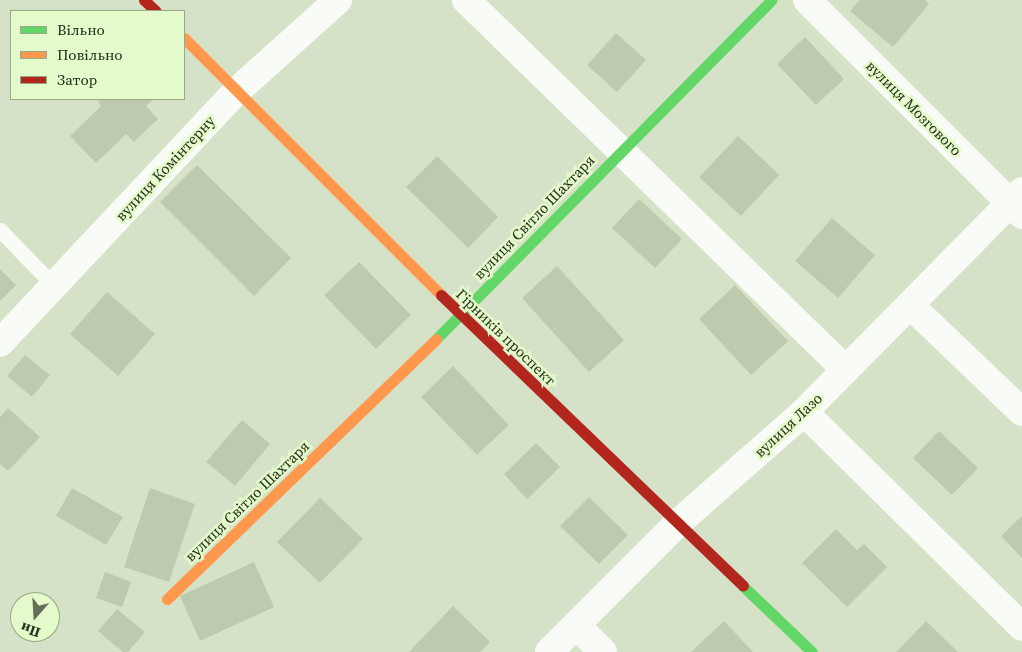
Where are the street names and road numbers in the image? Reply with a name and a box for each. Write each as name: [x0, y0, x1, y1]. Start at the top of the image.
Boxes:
street label: вулиця Мозгового: [863, 57, 965, 159]
street label: вулиця Комінтерну: [112, 112, 218, 224]
street label: вулиця Світло Шахтаря: [470, 151, 598, 283]
street label: Гірників проспект: [453, 285, 559, 389]
street label: вулиця Лазо: [750, 389, 826, 461]
street label: вулиця Світло Шахтаря: [181, 437, 313, 565]

